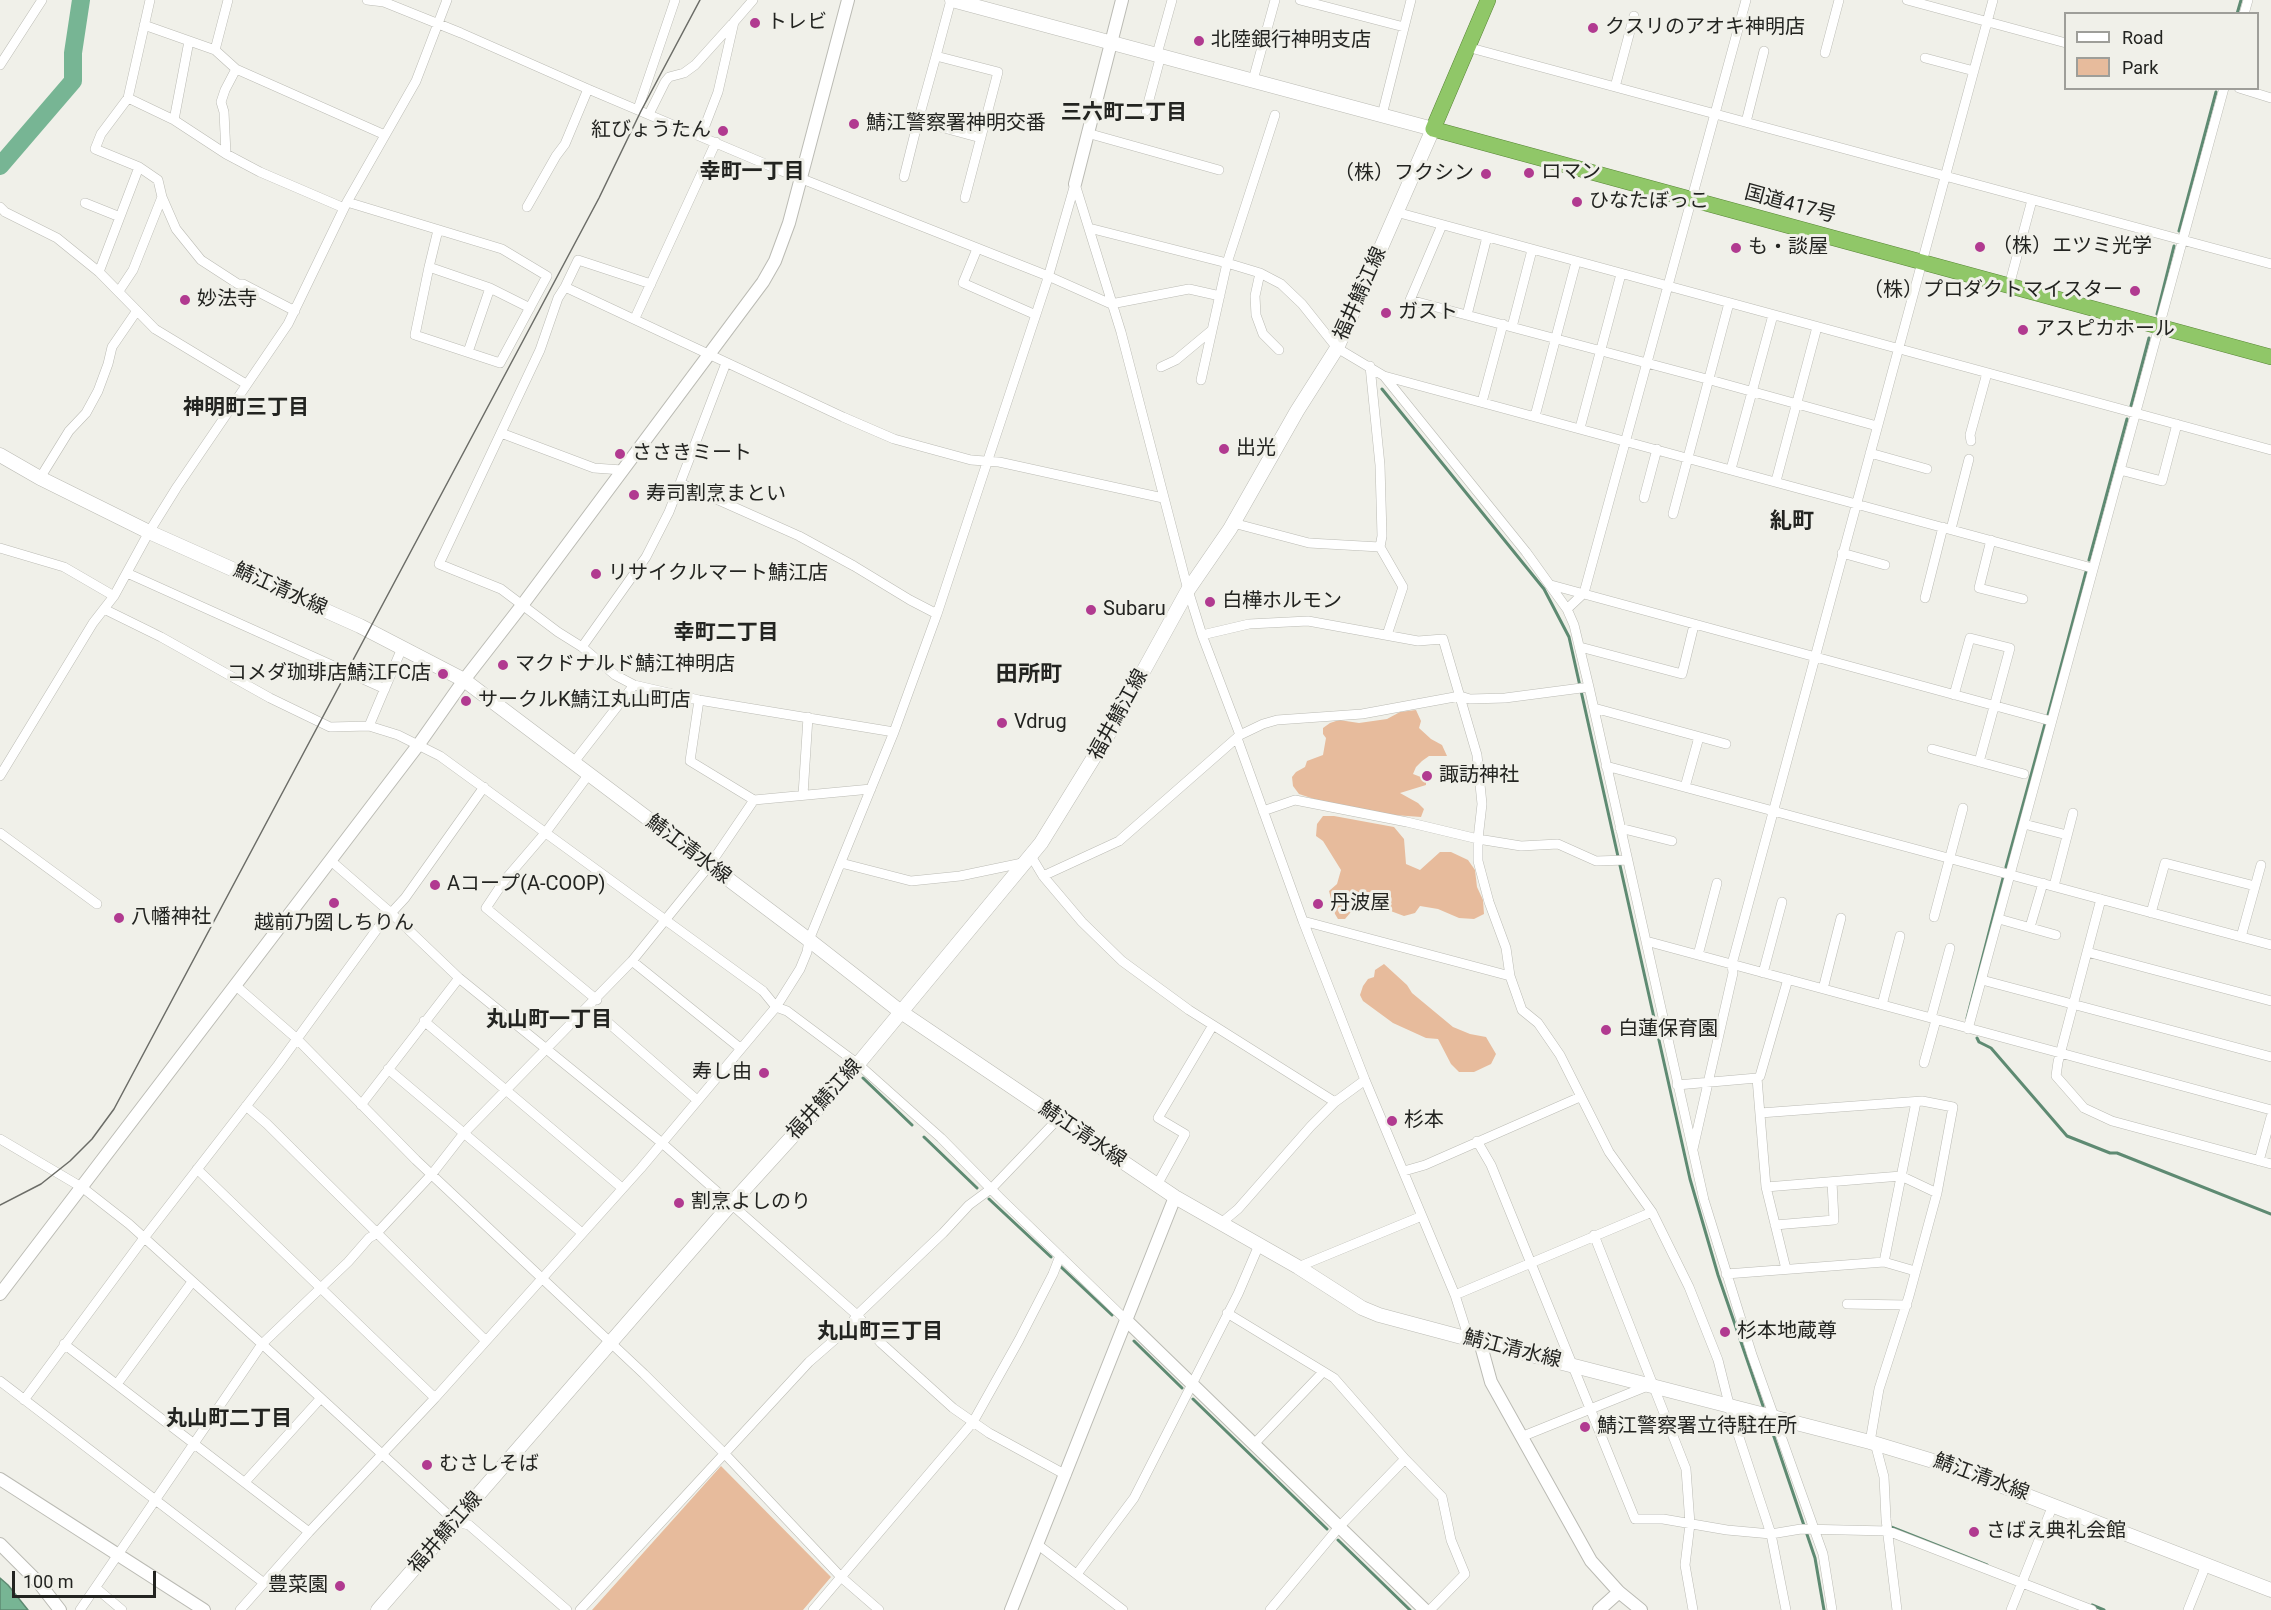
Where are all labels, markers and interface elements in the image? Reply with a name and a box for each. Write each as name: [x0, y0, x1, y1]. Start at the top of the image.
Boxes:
place label: トレビ: [767, 11, 827, 35]
legend: [2064, 12, 2259, 90]
marker: トレビ: [748, 16, 762, 30]
place label: クスリのアオキ神明店: [1605, 16, 1805, 40]
marker: クスリのアオキ神明店: [1586, 21, 1600, 35]
text: Road: [2122, 27, 2163, 48]
place label: 北陸銀行神明支店: [1211, 29, 1371, 53]
marker: 北陸銀行神明支店: [1192, 34, 1206, 48]
text: Park: [2122, 57, 2158, 78]
district label: 三六町二丁目: [1061, 101, 1187, 127]
place label: 鯖江警察署神明交番: [866, 112, 1046, 136]
marker: 鯖江警察署神明交番: [847, 117, 861, 131]
place label: 紅びょうたん: [591, 119, 711, 143]
marker: 紅びょうたん: [716, 124, 730, 138]
district label: 幸町一丁目: [700, 160, 804, 186]
place label: ロマン: [1541, 161, 1601, 185]
place label: （株）フクシン: [1334, 162, 1474, 186]
marker: ロマン: [1522, 166, 1536, 180]
marker: （株）フクシン: [1479, 167, 1493, 181]
street label: 国道417号: [1742, 181, 1838, 229]
place label: ひなたぼっこ: [1589, 190, 1709, 214]
marker: ひなたぼっこ: [1570, 195, 1584, 209]
place label: （株）エツミ光学: [1992, 235, 2152, 259]
place label: も・談屋: [1748, 236, 1828, 260]
marker: （株）エツミ光学: [1973, 240, 1987, 254]
marker: も・談屋: [1729, 241, 1743, 255]
street label: 福井鯖江線: [1330, 243, 1392, 345]
place label: （株）プロダクトマイスター: [1863, 279, 2123, 303]
marker: （株）プロダクトマイスター: [2128, 284, 2142, 298]
place label: 妙法寺: [197, 288, 257, 312]
marker: 妙法寺: [178, 293, 192, 307]
place label: ガスト: [1398, 301, 1458, 325]
marker: ガスト: [1379, 306, 1393, 320]
place label: アスピカホール: [2035, 318, 2175, 342]
marker: アスピカホール: [2016, 323, 2030, 337]
district label: 神明町三丁目: [183, 396, 309, 422]
place label: 出光: [1236, 437, 1276, 461]
place label: ささきミート: [632, 442, 752, 466]
marker: 出光: [1217, 442, 1231, 456]
marker: ささきミート: [613, 447, 627, 461]
place label: 寿司割烹まとい: [646, 483, 786, 507]
marker: 寿司割烹まとい: [627, 488, 641, 502]
district label: 糺町: [1770, 509, 1814, 535]
street label: 鯖江清水線: [229, 559, 331, 621]
place label: リサイクルマート鯖江店: [608, 562, 828, 586]
marker: リサイクルマート鯖江店: [589, 567, 603, 581]
place label: 白樺ホルモン: [1222, 590, 1342, 614]
marker: 白樺ホルモン: [1203, 595, 1217, 609]
place label: Subaru: [1103, 598, 1166, 622]
marker: Subaru: [1084, 603, 1098, 617]
district label: 幸町二丁目: [674, 621, 778, 647]
place label: マクドナルド鯖江神明店: [515, 653, 735, 677]
marker: マクドナルド鯖江神明店: [496, 658, 510, 672]
place label: コメダ珈琲店鯖江FC店: [227, 662, 431, 686]
district label: 田所町: [996, 662, 1062, 688]
street label: 福井鯖江線: [1084, 665, 1154, 765]
marker: コメダ珈琲店鯖江FC店: [436, 667, 450, 681]
place label: サークルK鯖江丸山町店: [478, 689, 691, 713]
marker: サークルK鯖江丸山町店: [459, 694, 473, 708]
place label: Vdrug: [1014, 711, 1067, 735]
marker: Vdrug: [995, 716, 1009, 730]
place label: 諏訪神社: [1439, 764, 1519, 788]
marker: 諏訪神社: [1420, 769, 1434, 783]
street label: 鯖江清水線: [641, 810, 735, 890]
place label: Aコープ(A-COOP): [447, 873, 606, 897]
marker: Aコープ(A-COOP): [428, 878, 442, 892]
place label: 丹波屋: [1330, 892, 1390, 916]
marker: 越前乃圀しちりん: [327, 896, 341, 910]
marker: 丹波屋: [1311, 897, 1325, 911]
place label: 八幡神社: [131, 906, 211, 930]
marker: 八幡神社: [112, 911, 126, 925]
place label: 越前乃圀しちりん: [254, 912, 414, 936]
district label: 丸山町一丁目: [486, 1008, 612, 1034]
place label: 白蓮保育園: [1618, 1018, 1718, 1042]
marker: 白蓮保育園: [1599, 1023, 1613, 1037]
street label: 福井鯖江線: [783, 1055, 867, 1145]
place label: 寿し由: [692, 1061, 752, 1085]
marker: 寿し由: [757, 1066, 771, 1080]
street label: 鯖江清水線: [1034, 1097, 1130, 1173]
place label: 杉本: [1404, 1109, 1444, 1133]
marker: 杉本: [1385, 1114, 1399, 1128]
place label: 割烹よしのり: [691, 1191, 811, 1215]
marker: 割烹よしのり: [672, 1196, 686, 1210]
district label: 丸山町三丁目: [817, 1320, 943, 1346]
place label: 杉本地蔵尊: [1737, 1320, 1837, 1344]
marker: 杉本地蔵尊: [1718, 1325, 1732, 1339]
street label: 鯖江清水線: [1461, 1326, 1563, 1374]
district label: 丸山町二丁目: [166, 1407, 292, 1433]
place label: 鯖江警察署立待駐在所: [1597, 1415, 1797, 1439]
marker: 鯖江警察署立待駐在所: [1578, 1420, 1592, 1434]
street label: 鯖江清水線: [1930, 1450, 2032, 1506]
place label: むさしそば: [439, 1453, 539, 1477]
marker: むさしそば: [420, 1458, 434, 1472]
street label: 福井鯖江線: [404, 1487, 488, 1579]
place label: さばえ典礼会館: [1986, 1520, 2126, 1544]
marker: さばえ典礼会館: [1967, 1525, 1981, 1539]
scale bar: [15, 1559, 159, 1597]
text: 100 m: [23, 1571, 74, 1592]
place label: 豊菜園: [268, 1574, 328, 1598]
marker: 豊菜園: [333, 1579, 347, 1593]

